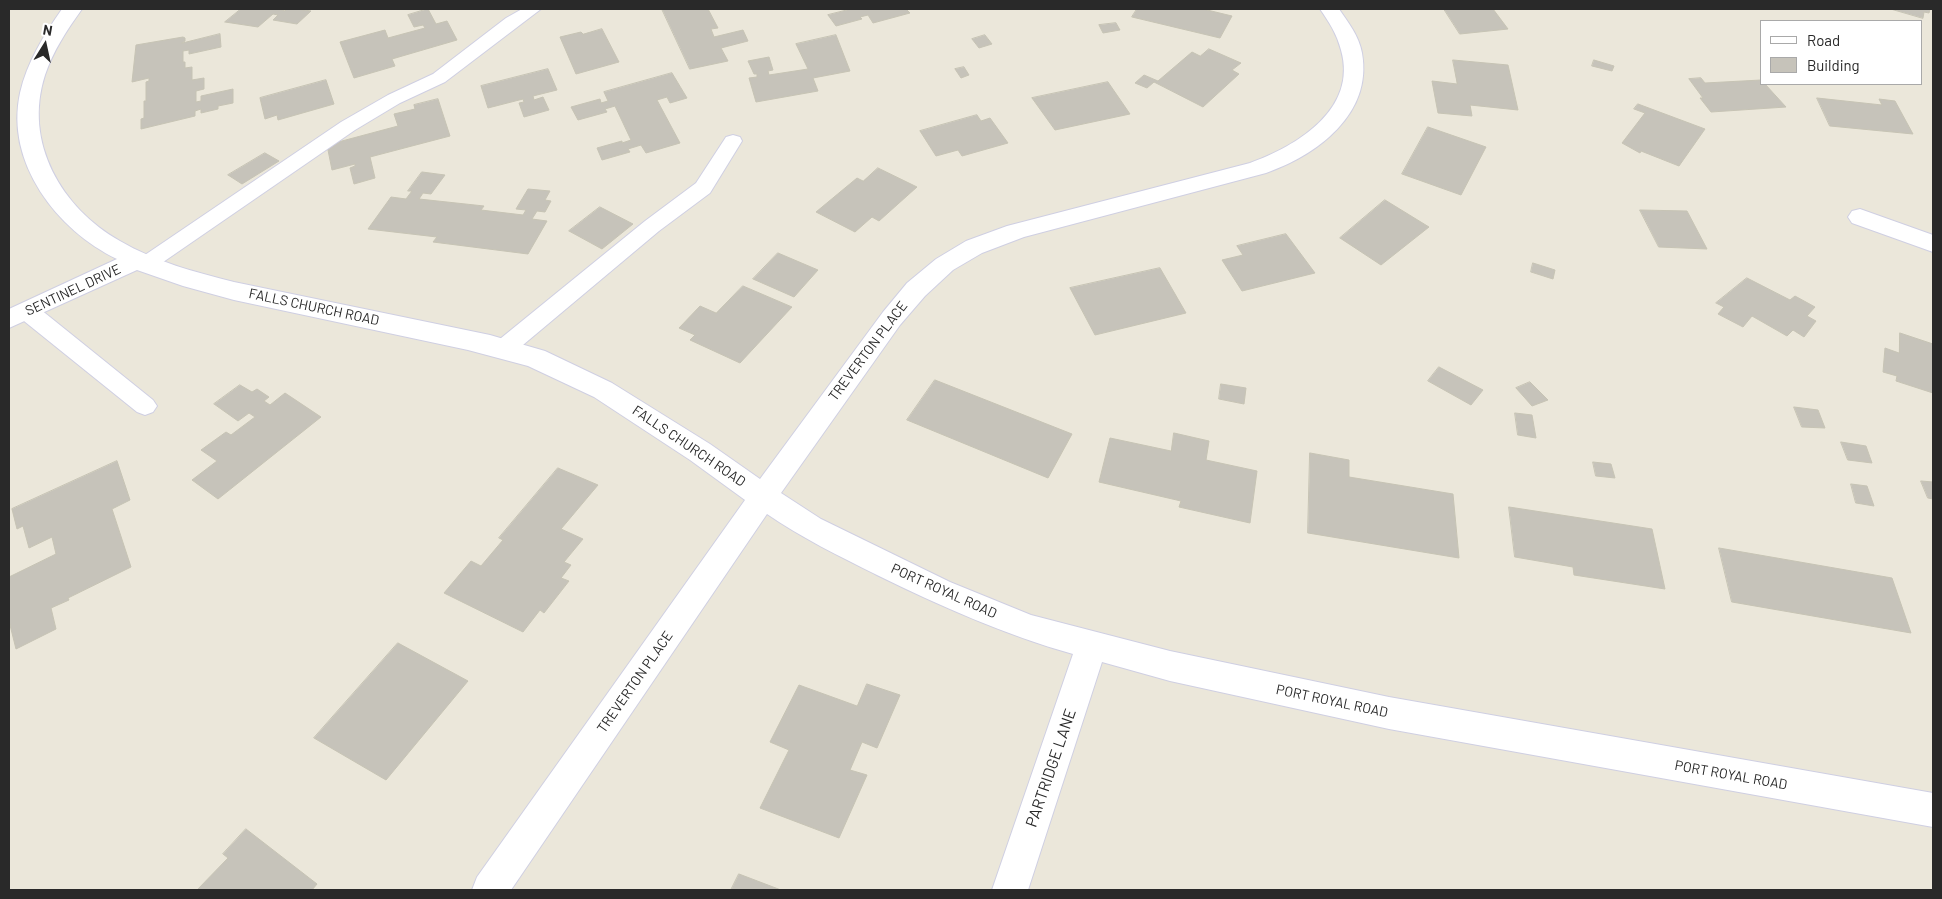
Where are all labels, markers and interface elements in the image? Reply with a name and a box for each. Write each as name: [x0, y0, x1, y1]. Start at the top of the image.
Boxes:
north arrow: [20, 20, 70, 70]
legend: [1760, 20, 1922, 85]
text: N: [42, 21, 54, 39]
text: Road: [1807, 31, 1840, 49]
text: Building: [1807, 56, 1860, 74]
street label: SENTINEL DRIVE: [23, 261, 123, 319]
street label: FALLS CHURCH ROAD: [247, 285, 381, 329]
street label: TREVERTON PLACE: [825, 298, 911, 404]
street label: FALLS CHURCH ROAD: [629, 402, 749, 490]
street label: PORT ROYAL ROAD: [889, 560, 999, 622]
street label: TREVERTON PLACE: [594, 628, 676, 736]
street label: PORT ROYAL ROAD: [1275, 681, 1389, 721]
street label: PARTRIDGE LANE: [1022, 706, 1080, 830]
street label: PORT ROYAL ROAD: [1673, 757, 1789, 793]

